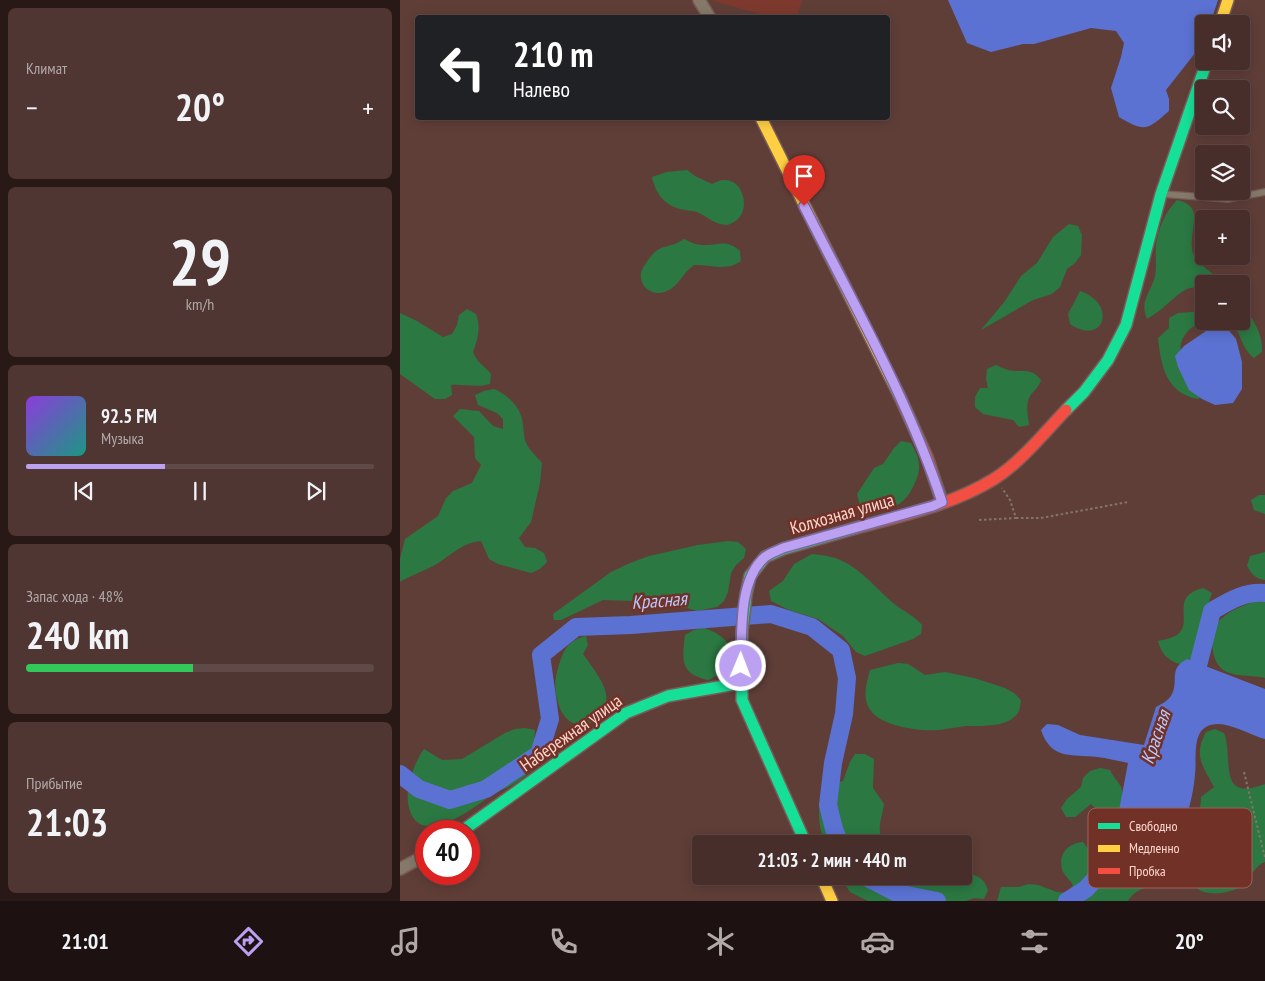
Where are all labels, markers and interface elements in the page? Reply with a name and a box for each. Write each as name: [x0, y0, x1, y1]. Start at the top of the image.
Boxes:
map controls: [1195, 15, 1250, 330]
button: sound: [1195, 15, 1250, 70]
text: 210 m: [513, 31, 594, 77]
icon: left: [430, 35, 495, 100]
text: Климат: [26, 58, 67, 78]
text: Налево: [513, 75, 570, 103]
button: search: [1195, 80, 1250, 135]
text: 20°: [175, 82, 225, 131]
text: −: [26, 89, 38, 126]
text: +: [362, 89, 374, 126]
button: layers: [1195, 145, 1250, 200]
pin: [783, 155, 825, 206]
icon: arrive: [790, 162, 818, 190]
button: +: [1195, 210, 1250, 265]
text: 29: [169, 219, 231, 303]
button: −: [1195, 275, 1250, 330]
text: km/h: [186, 294, 214, 314]
text: 92.5 FM: [101, 404, 157, 428]
text: Музыка: [101, 428, 144, 448]
icon: previous: [70, 477, 98, 505]
icon: pause: [186, 477, 214, 505]
icon: next: [302, 477, 330, 505]
street label: Колхозная улица: [787, 488, 896, 539]
text: Запас хода · 48%: [26, 586, 123, 606]
water label: Красная: [631, 586, 689, 614]
text: 240 km: [26, 610, 129, 659]
position arrow: [714, 639, 766, 691]
street label: Набережная улица: [515, 689, 626, 776]
water label: Красная: [1135, 705, 1176, 767]
text: Прибытие: [26, 773, 83, 793]
text: 21:03: [26, 797, 108, 846]
legend: [1088, 808, 1252, 888]
text: Свободно: [1129, 817, 1177, 835]
speed limit sign: 40: [415, 820, 480, 885]
text: Медленно: [1129, 839, 1180, 857]
text: 21:03 · 2 мин · 440 m: [758, 848, 906, 872]
text: Пробка: [1129, 862, 1166, 880]
icon: directions: [231, 924, 266, 959]
icon: music: [388, 924, 423, 959]
icon: phone: [546, 924, 581, 959]
icon: climate: [703, 924, 738, 959]
icon: car: [860, 924, 895, 959]
icon: filters: [1017, 924, 1052, 959]
text: 21:01: [61, 927, 109, 955]
text: 20°: [1175, 927, 1204, 955]

